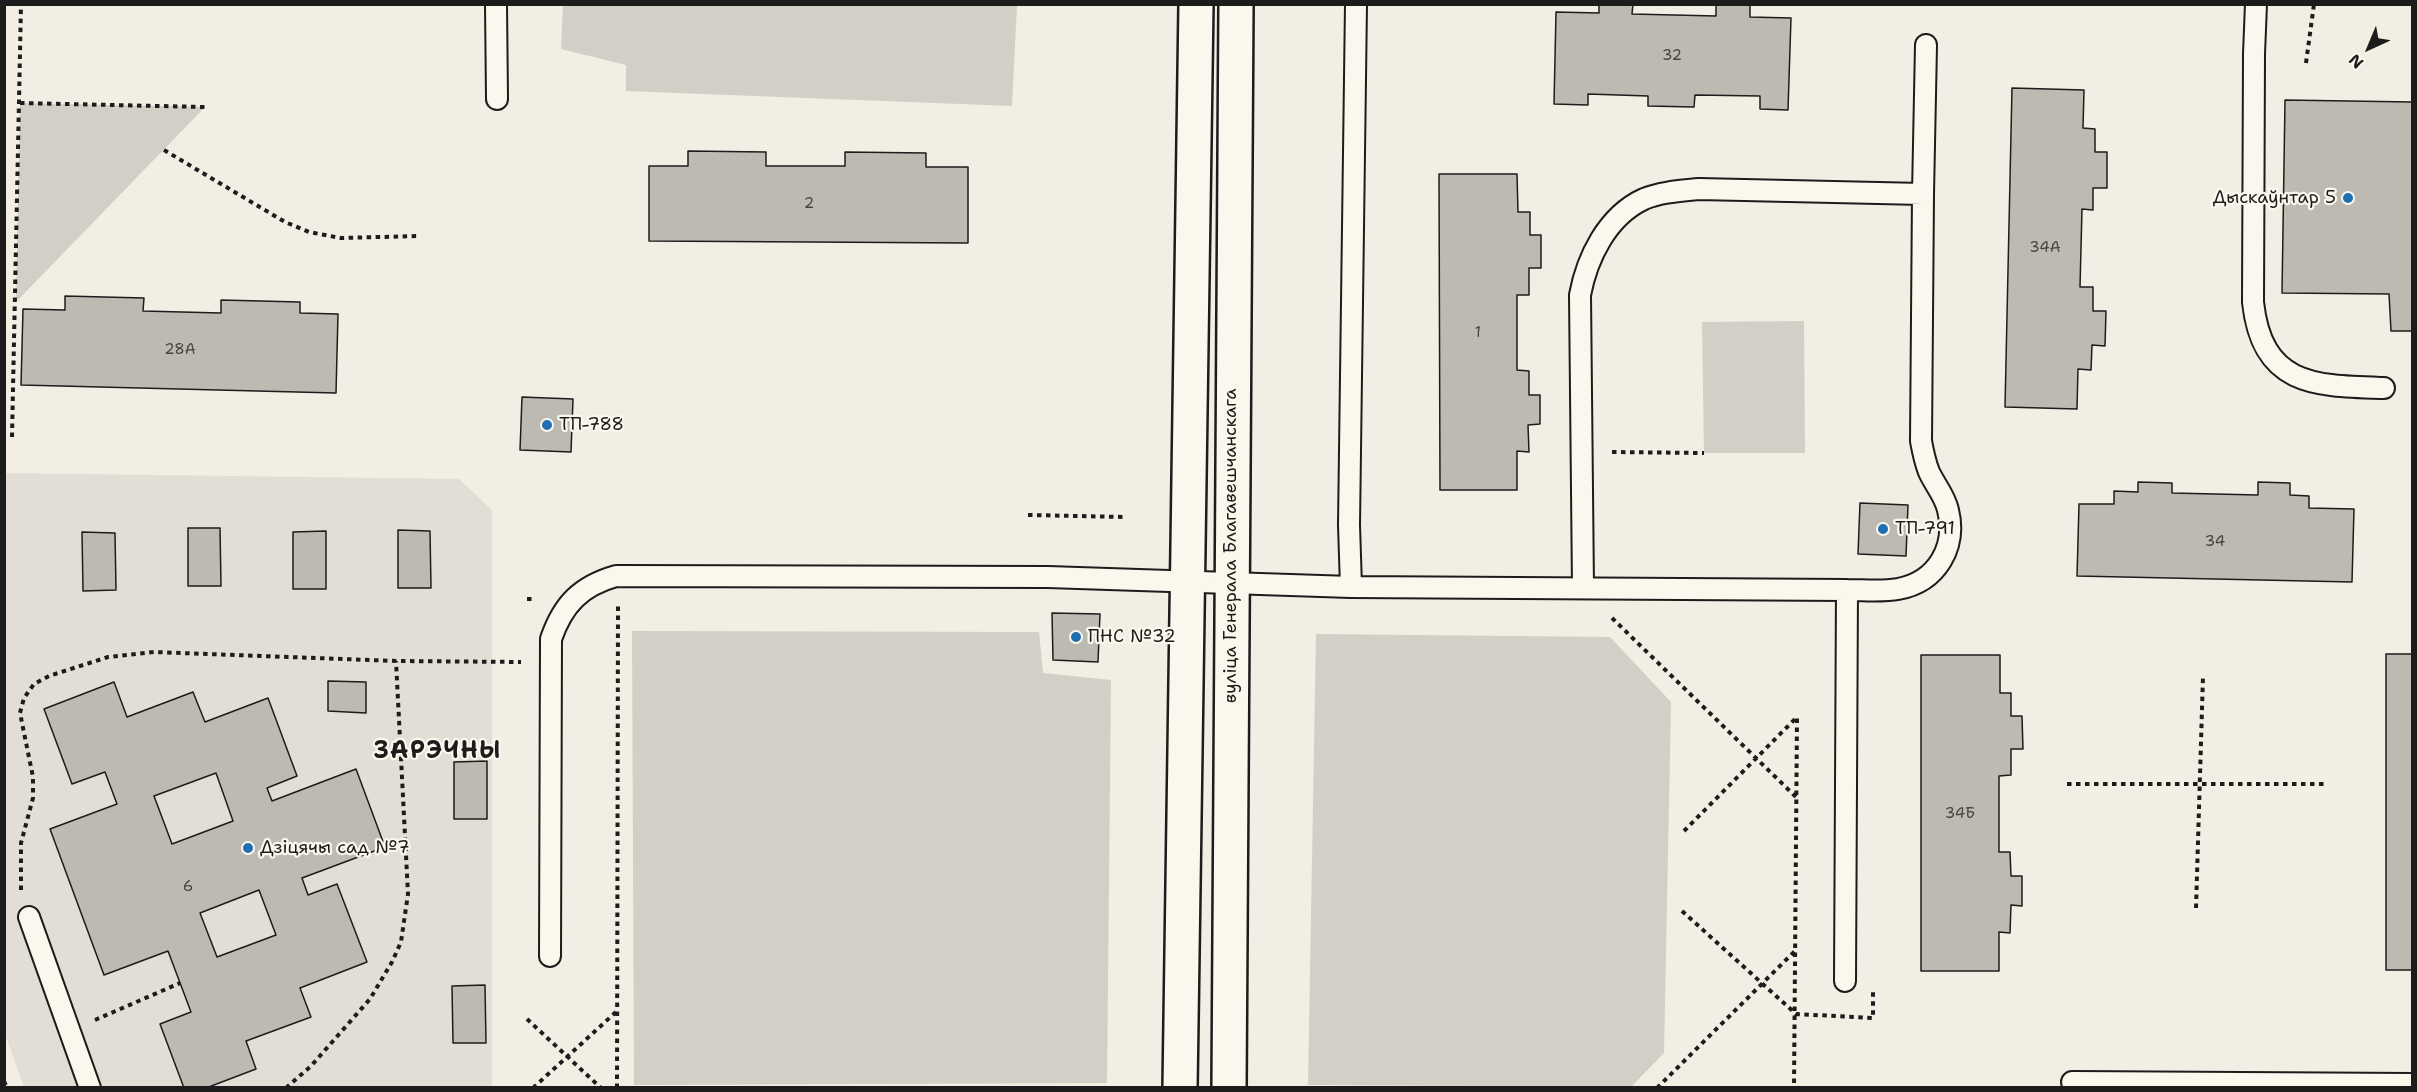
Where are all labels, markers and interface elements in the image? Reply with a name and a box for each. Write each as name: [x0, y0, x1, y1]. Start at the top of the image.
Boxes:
north arrow: [2339, 18, 2399, 78]
house number: 32: [1662, 47, 1682, 65]
text: N: [2344, 49, 2368, 73]
place label: Дыскаўнтар 5: [2213, 187, 2336, 209]
marker: Дыскаўнтар 5: [2341, 191, 2355, 205]
house number: 2: [804, 195, 814, 213]
house number: 34А: [2029, 239, 2061, 257]
house number: 1: [1475, 324, 1481, 342]
house number: 28А: [164, 341, 196, 359]
street label: вуліца Генерала Благавешчанскага: [1220, 389, 1242, 703]
place label: ТП-788: [559, 414, 624, 436]
marker: ТП-788: [540, 418, 554, 432]
place label: ТП-791: [1895, 518, 1955, 540]
marker: ТП-791: [1876, 522, 1890, 536]
house number: 34: [2205, 533, 2225, 551]
place label: ПНС №32: [1088, 626, 1176, 648]
marker: ПНС №32: [1069, 630, 1083, 644]
district label: ЗАРЭЧНЫ: [374, 738, 502, 766]
house number: 34Б: [1945, 805, 1975, 823]
place label: Дзіцячы сад №7: [260, 837, 410, 859]
marker: Дзіцячы сад №7: [241, 841, 255, 855]
house number: 6: [183, 878, 193, 896]

